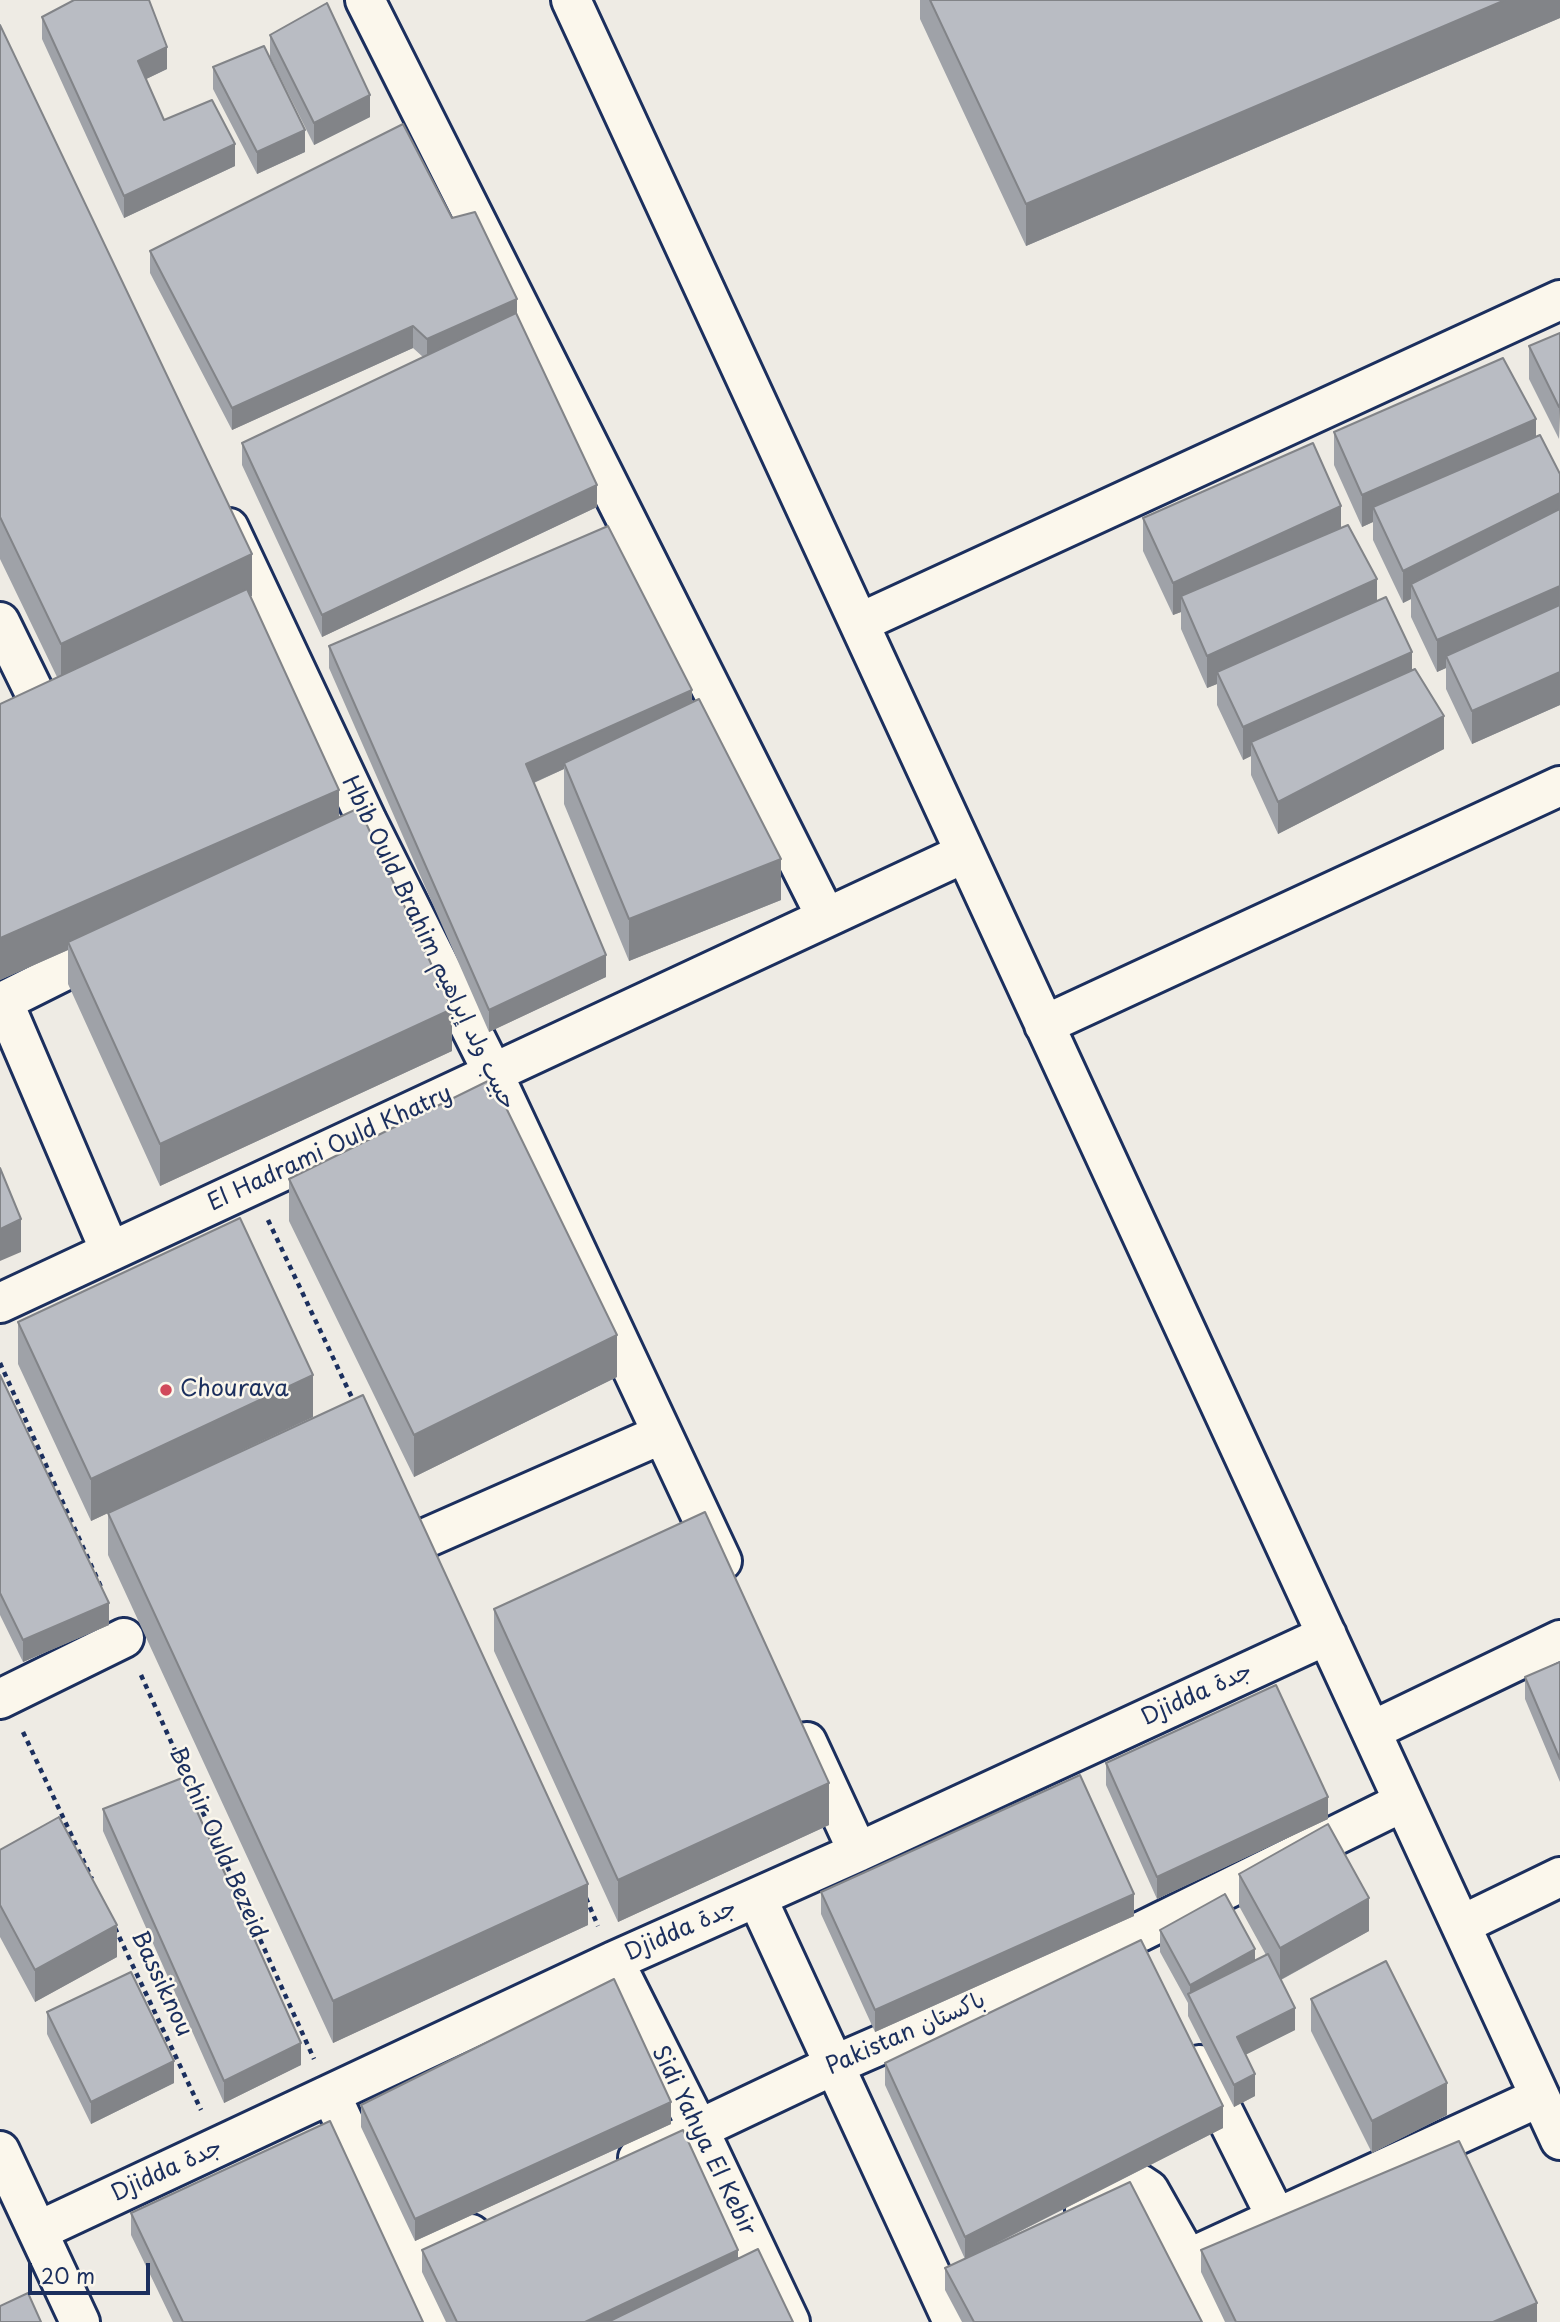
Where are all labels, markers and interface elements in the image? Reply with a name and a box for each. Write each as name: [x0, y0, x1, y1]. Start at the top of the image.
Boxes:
street label: Hbib Ould Brahim حبيب ولد إبراهيم: [335, 772, 521, 1114]
street label: El Hadrami Ould Khatry: [204, 1080, 456, 1218]
place label: Chourava: [180, 1376, 289, 1404]
marker: Chourava: [158, 1382, 174, 1398]
street label: Djidda جدة: [1137, 1657, 1257, 1733]
street label: Bechir Ould Bezeid: [162, 1743, 272, 1943]
street label: Djidda جدة: [621, 1894, 741, 1968]
street label: Bassiknou: [125, 1927, 197, 2041]
street label: Pakistan باكستان: [822, 1987, 990, 2081]
street label: Sidi Yahya El Kebir: [645, 2042, 761, 2240]
street label: Djidda جدة: [107, 2133, 227, 2209]
scale bar: [32, 2248, 154, 2292]
text: 20 m: [41, 2259, 95, 2291]

